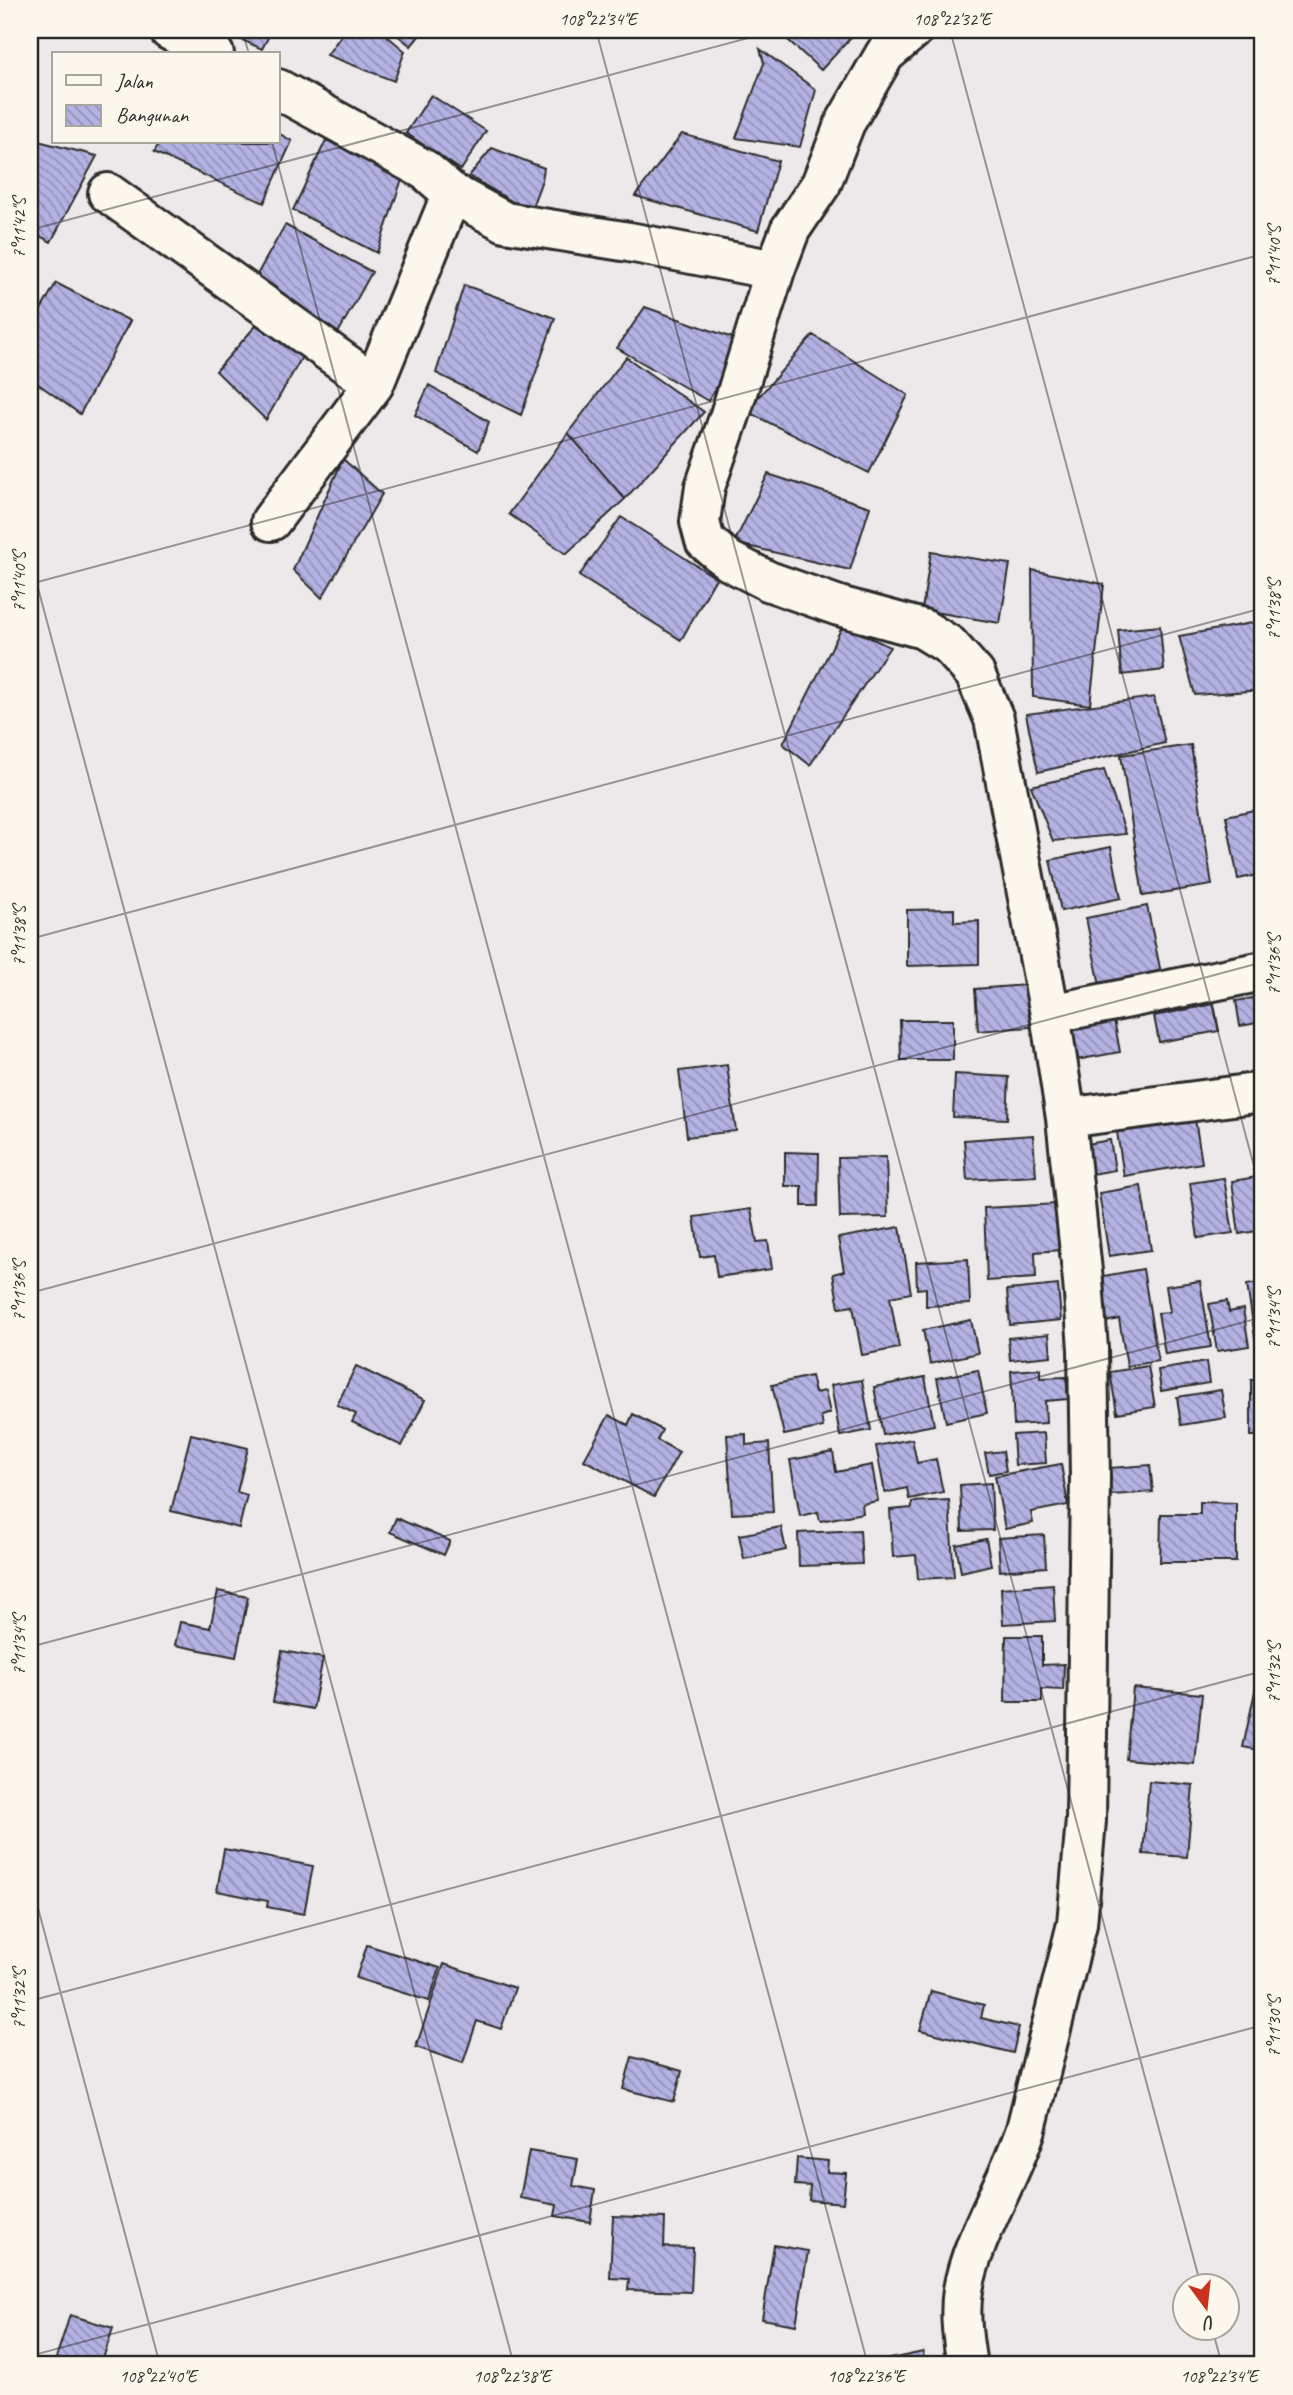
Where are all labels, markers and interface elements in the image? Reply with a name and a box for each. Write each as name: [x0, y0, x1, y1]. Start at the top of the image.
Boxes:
text: 108°22'34"E: [559, 8, 639, 30]
text: 108°22'32"E: [913, 8, 993, 30]
legend: [52, 52, 280, 144]
text: Jalan: [115, 68, 153, 94]
text: Bangunan: [116, 102, 189, 128]
text: 7°11'42"S: [8, 194, 30, 258]
text: 7°11'40"S: [1263, 222, 1285, 286]
text: 7°11'40"S: [8, 548, 30, 612]
text: 7°11'38"S: [1263, 576, 1285, 640]
text: 7°11'38"S: [8, 902, 30, 966]
text: 7°11'36"S: [1263, 931, 1285, 995]
text: 7°11'36"S: [8, 1257, 30, 1321]
text: 7°11'34"S: [1263, 1285, 1285, 1349]
text: 7°11'34"S: [8, 1611, 30, 1675]
text: 7°11'32"S: [1263, 1639, 1285, 1703]
text: 7°11'32"S: [8, 1965, 30, 2029]
text: 7°11'30"S: [1263, 1993, 1285, 2057]
north arrow: [1170, 2272, 1240, 2342]
text: U: [1199, 2310, 1218, 2336]
text: 108°22'40"E: [119, 2365, 199, 2387]
text: 108°22'38"E: [473, 2365, 553, 2387]
text: 108°22'36"E: [827, 2365, 907, 2387]
text: 108°22'34"E: [1180, 2365, 1260, 2387]

